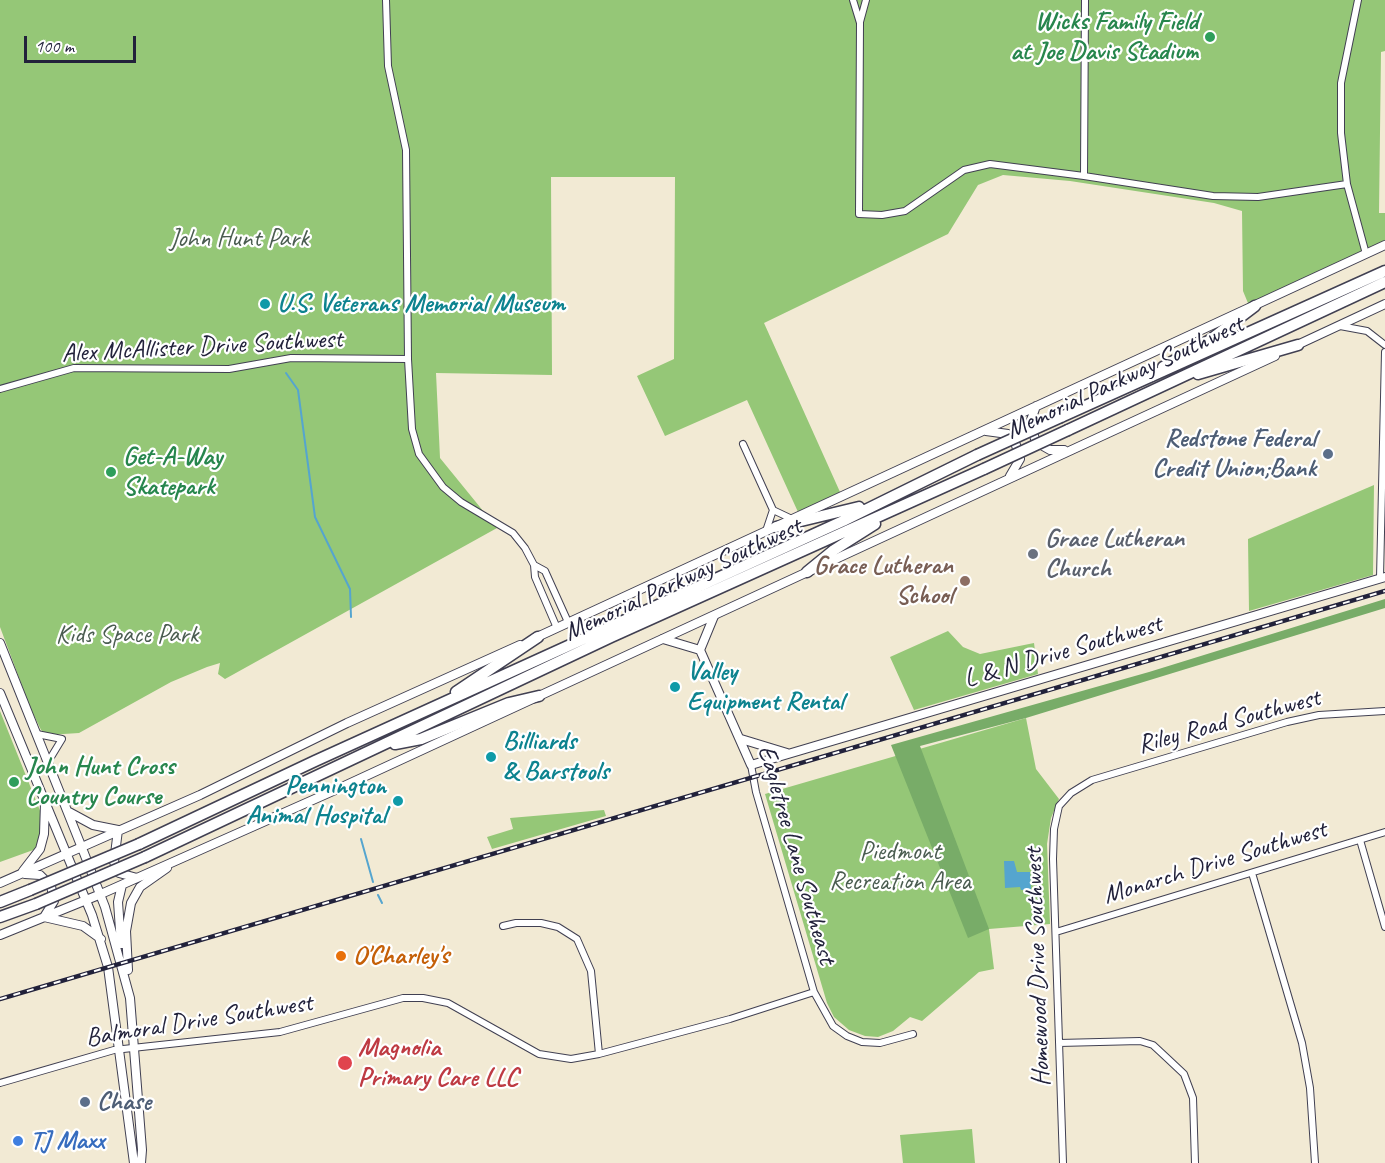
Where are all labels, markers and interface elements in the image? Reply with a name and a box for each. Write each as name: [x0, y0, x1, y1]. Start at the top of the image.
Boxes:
place label: Wicks Family Field at Joe Davis Stadium: [1010, 6, 1198, 67]
scale bar: [27, 24, 140, 62]
marker: Wicks Family Field at Joe Davis Stadium: [1203, 30, 1217, 44]
text: 100 m: [35, 35, 74, 57]
park label: John Hunt Park: [169, 223, 309, 255]
place label: U.S. Veterans Memorial Museum: [277, 288, 565, 320]
marker: U.S. Veterans Memorial Museum: [258, 297, 272, 311]
street label: Memorial Parkway Southwest: [1001, 309, 1249, 447]
street label: Alex McAllister Drive Southwest: [61, 324, 343, 370]
place label: Redstone Federal Credit Union;Bank: [1152, 423, 1316, 484]
place label: Get-A-Way Skatepark: [123, 441, 222, 502]
marker: Redstone Federal Credit Union;Bank: [1321, 447, 1335, 461]
marker: Get-A-Way Skatepark: [104, 465, 118, 479]
street label: Memorial Parkway Southwest: [559, 511, 807, 649]
place label: Grace Lutheran Church: [1045, 523, 1184, 584]
marker: Grace Lutheran Church: [1026, 547, 1040, 561]
place label: Grace Lutheran School: [814, 550, 953, 612]
marker: Grace Lutheran School: [958, 574, 972, 588]
street label: L & N Drive Southwest: [961, 609, 1165, 695]
park label: Kids Space Park: [56, 619, 198, 651]
place label: Valley Equipment Rental: [687, 656, 844, 718]
marker: Valley Equipment Rental: [668, 680, 682, 694]
street label: Riley Road Southwest: [1134, 683, 1324, 761]
place label: Billiards & Barstools: [503, 726, 609, 788]
street label: Eagletree Lane Southeast: [750, 742, 842, 968]
marker: Billiards & Barstools: [484, 750, 498, 764]
place label: John Hunt Cross Country Course: [26, 751, 175, 812]
place label: Pennington Animal Hospital: [246, 770, 386, 832]
marker: John Hunt Cross Country Course: [7, 775, 21, 789]
marker: Pennington Animal Hospital: [391, 794, 405, 808]
street label: Monarch Drive Southwest: [1100, 814, 1330, 912]
park label: Piedmont Recreation Area: [829, 836, 971, 898]
street label: Homewood Drive Southwest: [1018, 847, 1058, 1087]
place label: O'Charley's: [353, 940, 449, 972]
marker: O'Charley's: [334, 949, 348, 963]
street label: Balmoral Drive Southwest: [83, 988, 315, 1054]
place label: Magnolia Primary Care LLC: [358, 1032, 518, 1094]
marker: Magnolia Primary Care LLC: [336, 1054, 354, 1072]
place label: Chase: [97, 1086, 151, 1118]
marker: Chase: [78, 1095, 92, 1109]
place label: TJ Maxx: [30, 1125, 105, 1157]
marker: TJ Maxx: [11, 1134, 25, 1148]

